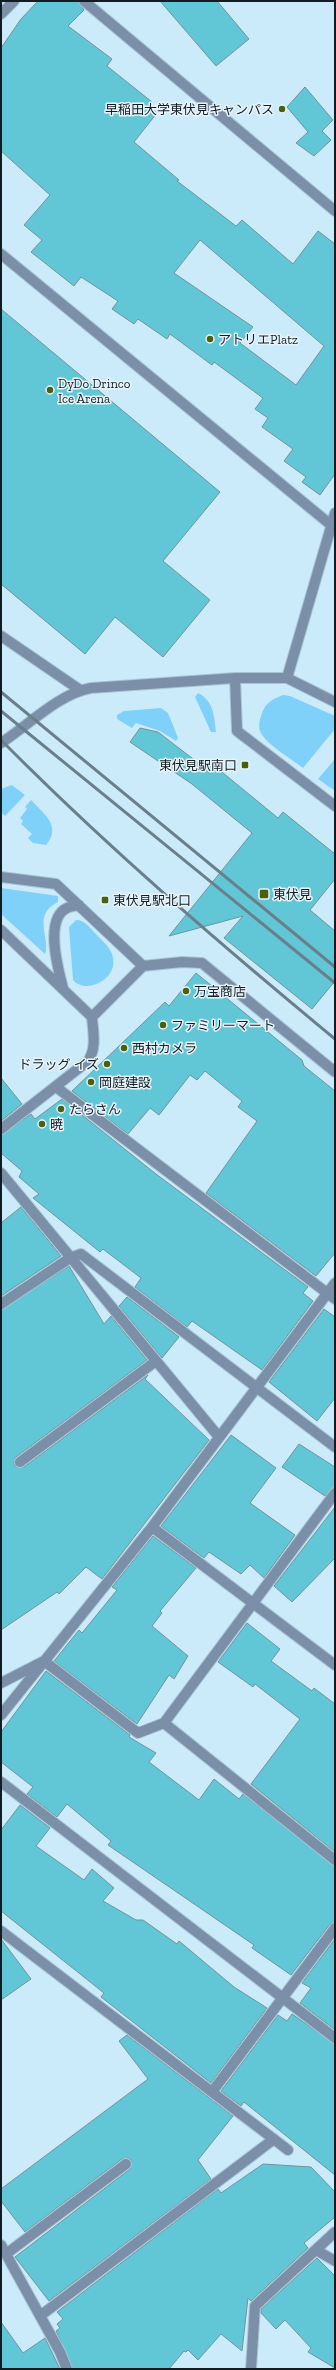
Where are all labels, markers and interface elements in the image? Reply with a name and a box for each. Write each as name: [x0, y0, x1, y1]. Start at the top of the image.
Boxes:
place label: 早稲田大学東伏見キャンパス: [105, 102, 274, 117]
marker: 早稲田大学東伏見キャンパス: [277, 104, 287, 114]
place label: アトリエPlatz: [218, 332, 298, 347]
marker: アトリエPlatz: [205, 334, 215, 344]
place label: DyDo Drinco Ice Arena: [58, 376, 131, 406]
marker: DyDo Drinco Ice Arena: [45, 385, 55, 395]
place label: 東伏見駅南口: [159, 758, 237, 773]
marker: 東伏見駅南口: [240, 760, 250, 770]
place label: 東伏見: [273, 887, 312, 902]
marker: 東伏見: [258, 888, 270, 900]
place label: 東伏見駅北口: [113, 893, 191, 908]
marker: 東伏見駅北口: [100, 895, 110, 905]
place label: 万宝商店: [194, 984, 246, 999]
marker: 万宝商店: [181, 986, 191, 996]
place label: ファミリーマート: [171, 1018, 275, 1033]
marker: ファミリーマート: [158, 1020, 168, 1030]
place label: 西村カメラ: [132, 1041, 197, 1056]
marker: 西村カメラ: [119, 1043, 129, 1053]
place label: ドラッグ イズ: [18, 1057, 99, 1072]
marker: ドラッグ イズ: [102, 1059, 112, 1069]
place label: 岡庭建設: [99, 1075, 151, 1090]
marker: 岡庭建設: [86, 1077, 96, 1087]
place label: たらさん: [69, 1102, 121, 1117]
marker: たらさん: [56, 1104, 66, 1114]
place label: 暁: [50, 1117, 63, 1132]
marker: 暁: [37, 1119, 47, 1129]

